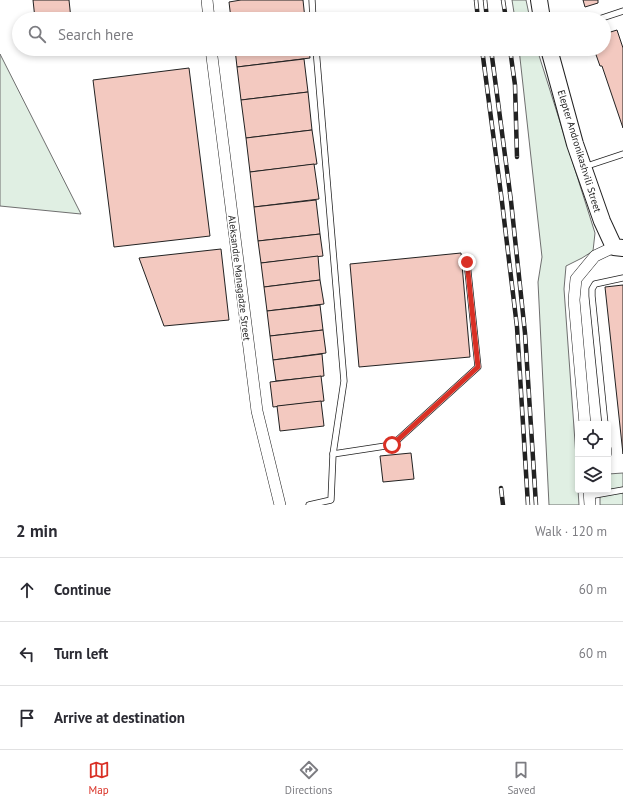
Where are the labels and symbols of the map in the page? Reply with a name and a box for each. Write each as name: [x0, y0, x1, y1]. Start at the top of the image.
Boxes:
street label: Elepter Andronikashvili Street: [555, 88, 605, 214]
street label: Aleksandre Managadze Street: [225, 215, 254, 342]
route end: [458, 253, 476, 271]
route start: [383, 436, 401, 454]

